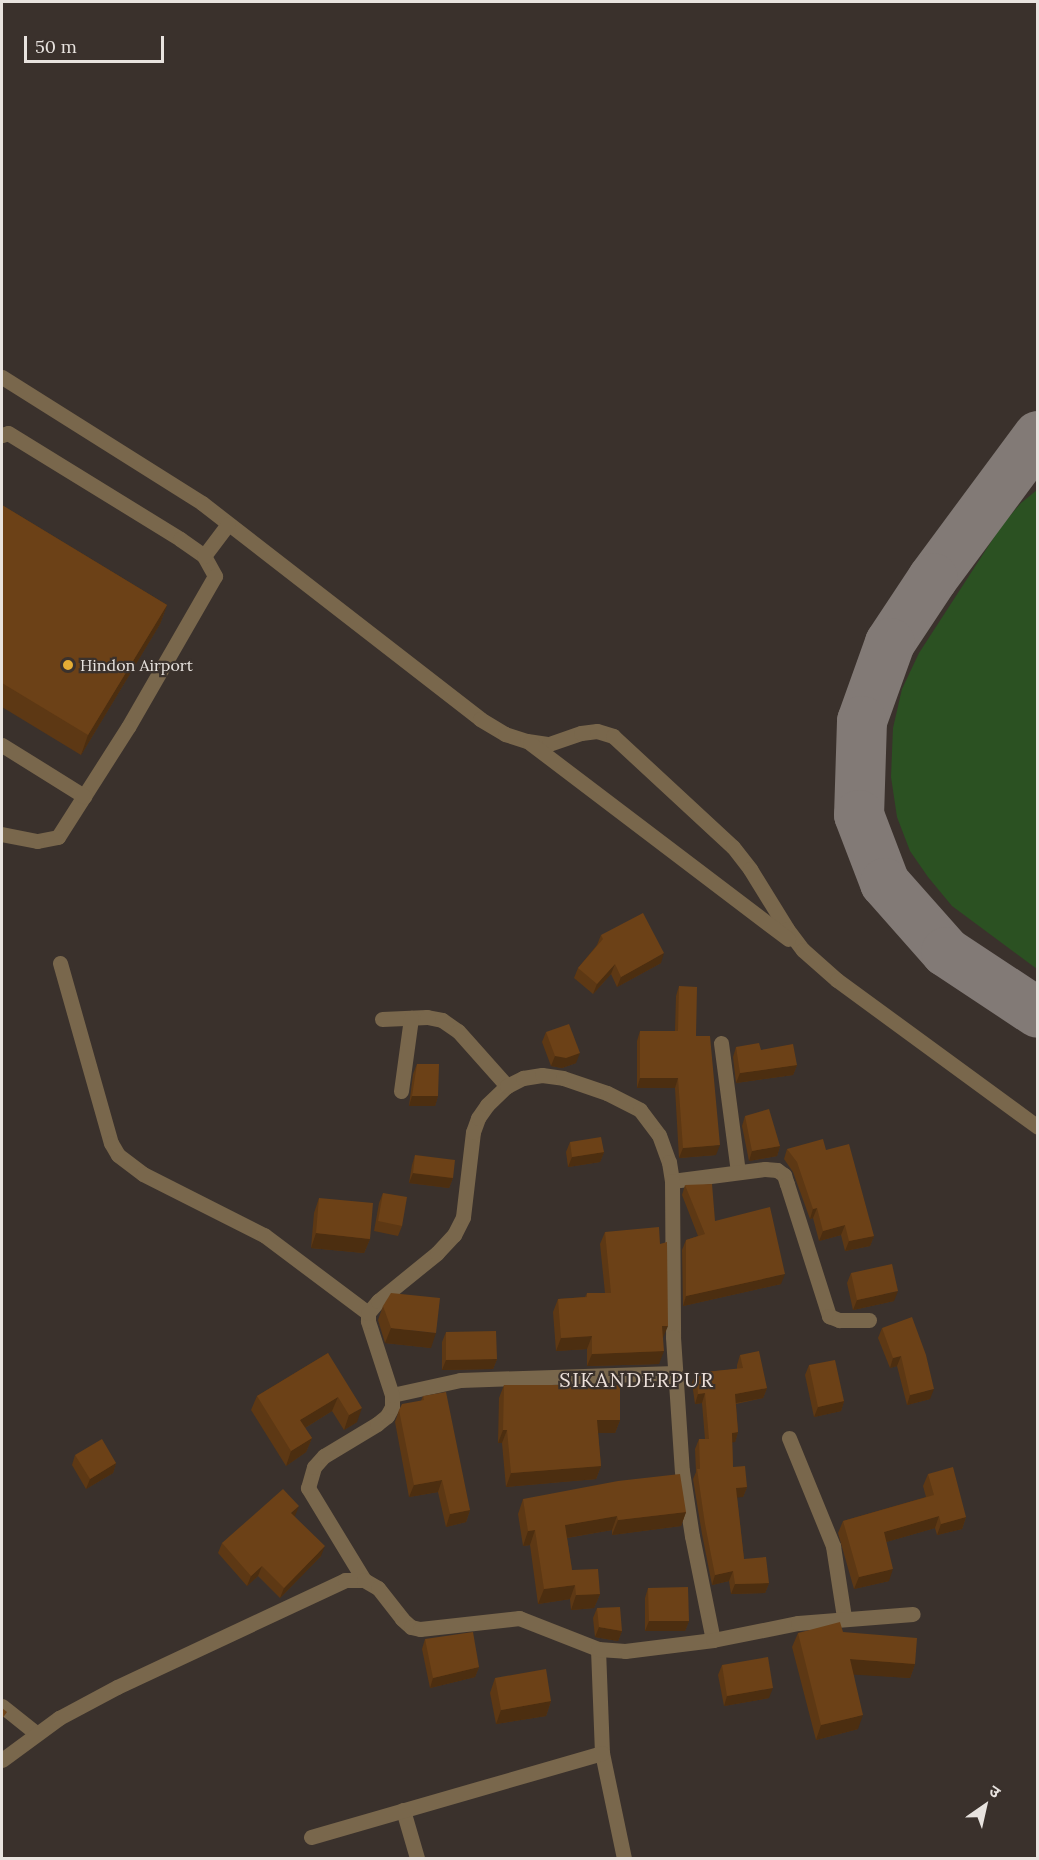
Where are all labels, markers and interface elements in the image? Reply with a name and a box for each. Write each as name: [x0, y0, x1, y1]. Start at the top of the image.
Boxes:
scale bar: [27, 24, 166, 62]
text: 50 m: [35, 35, 77, 58]
place label: Hindon Airport: [80, 655, 193, 675]
marker: Hindon Airport: [61, 658, 75, 672]
district label: SIKANDERPUR: [559, 1367, 715, 1391]
north arrow: [955, 1776, 1015, 1836]
text: उ: [986, 1780, 1005, 1802]

